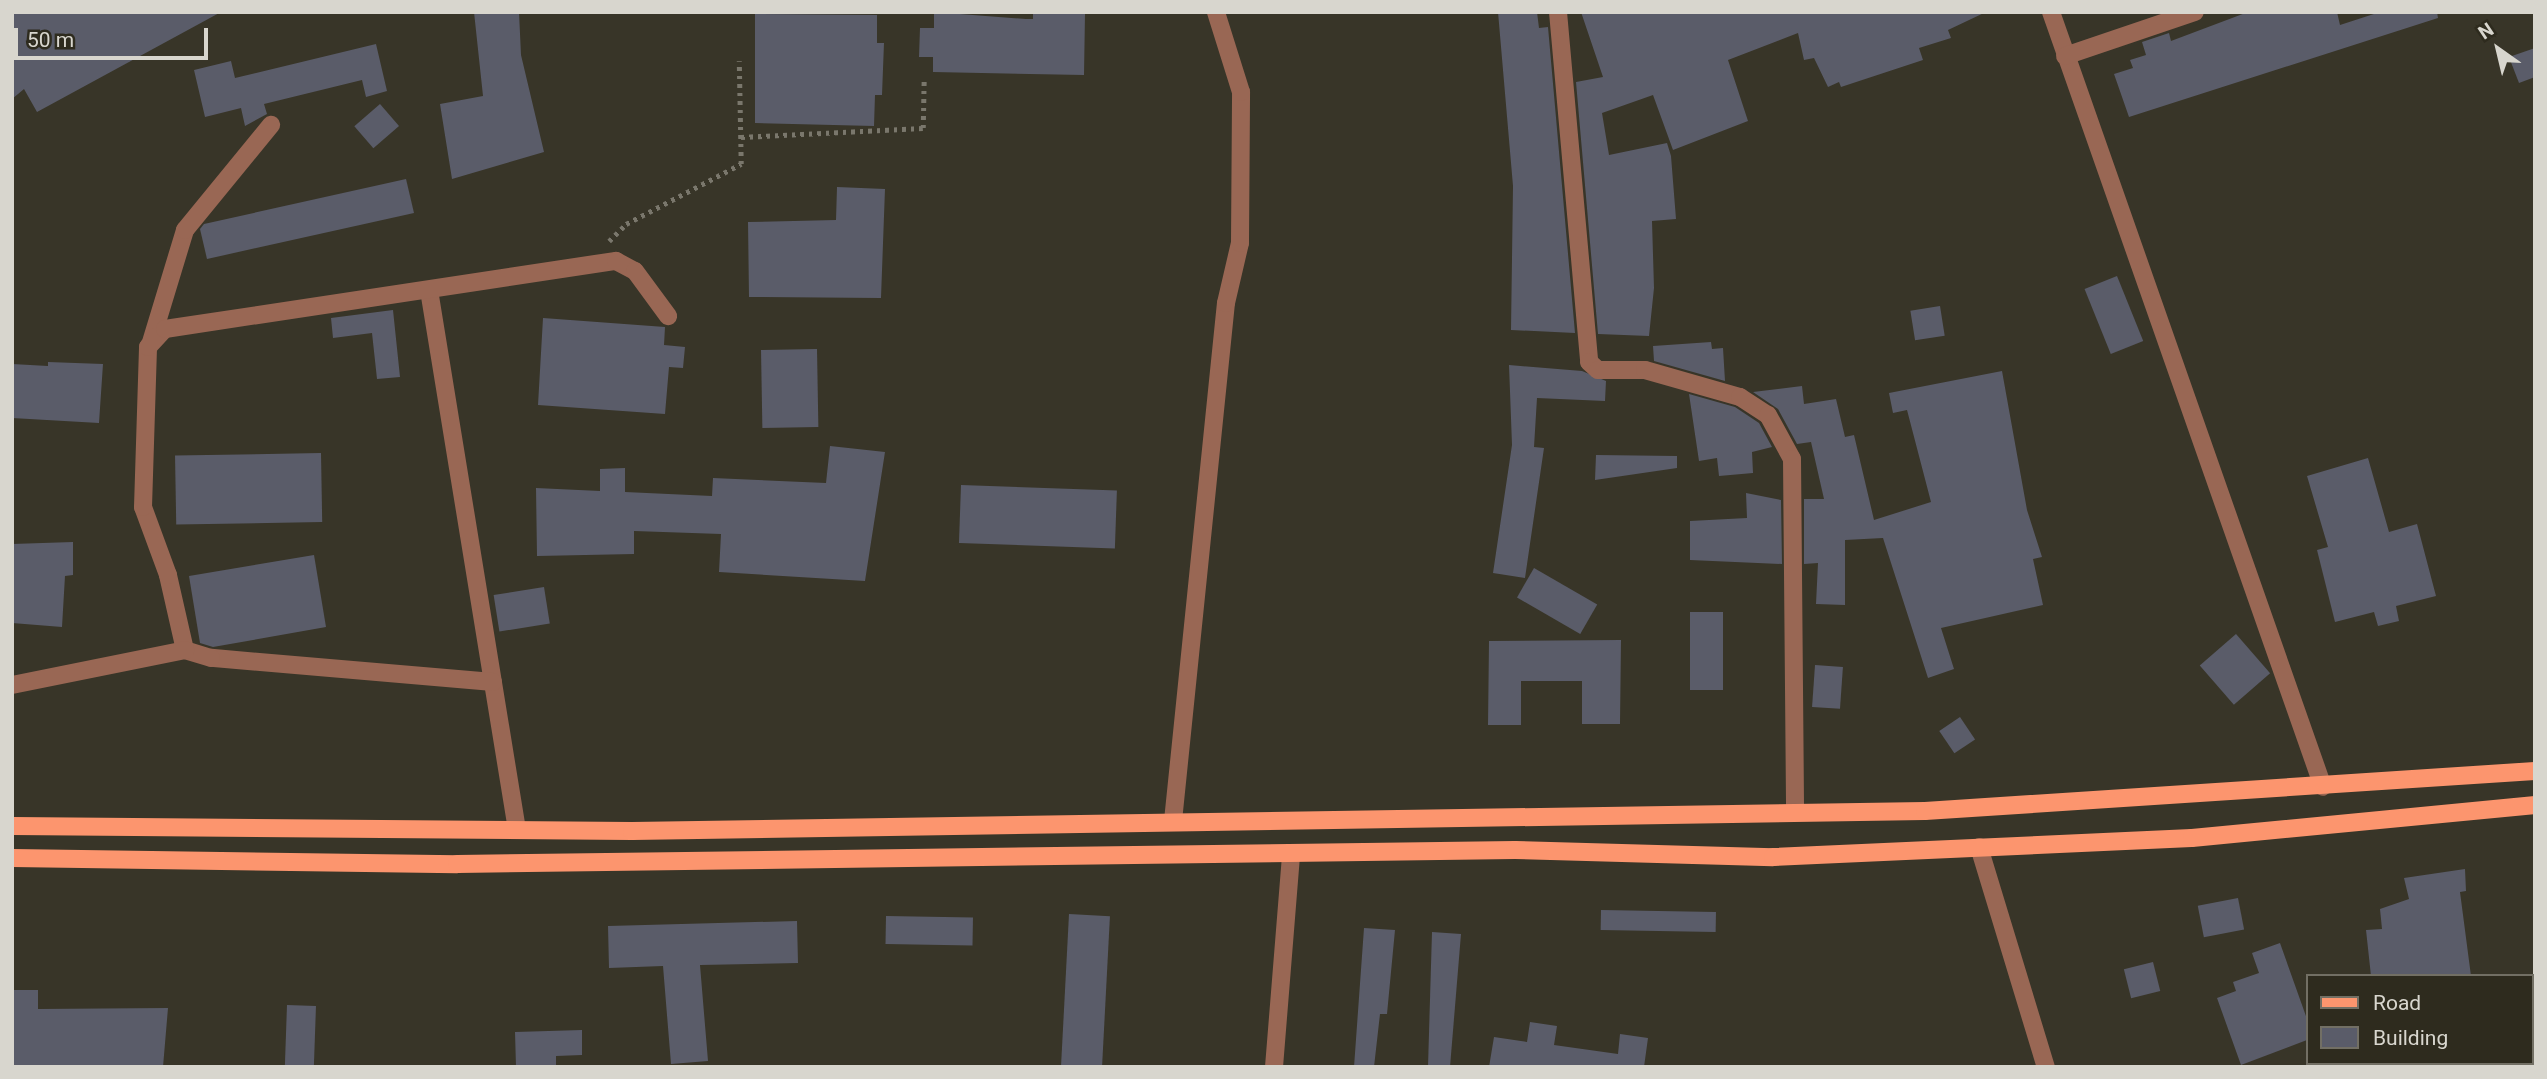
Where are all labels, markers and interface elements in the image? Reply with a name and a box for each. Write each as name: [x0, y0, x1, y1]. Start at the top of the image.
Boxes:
scale bar: [18, 14, 212, 58]
north arrow: [2463, 14, 2533, 84]
text: N: [2474, 18, 2498, 44]
text: 50 m: [27, 28, 74, 52]
legend: [2306, 974, 2533, 1065]
text: Road: [2373, 991, 2421, 1015]
text: Building: [2373, 1026, 2448, 1050]

